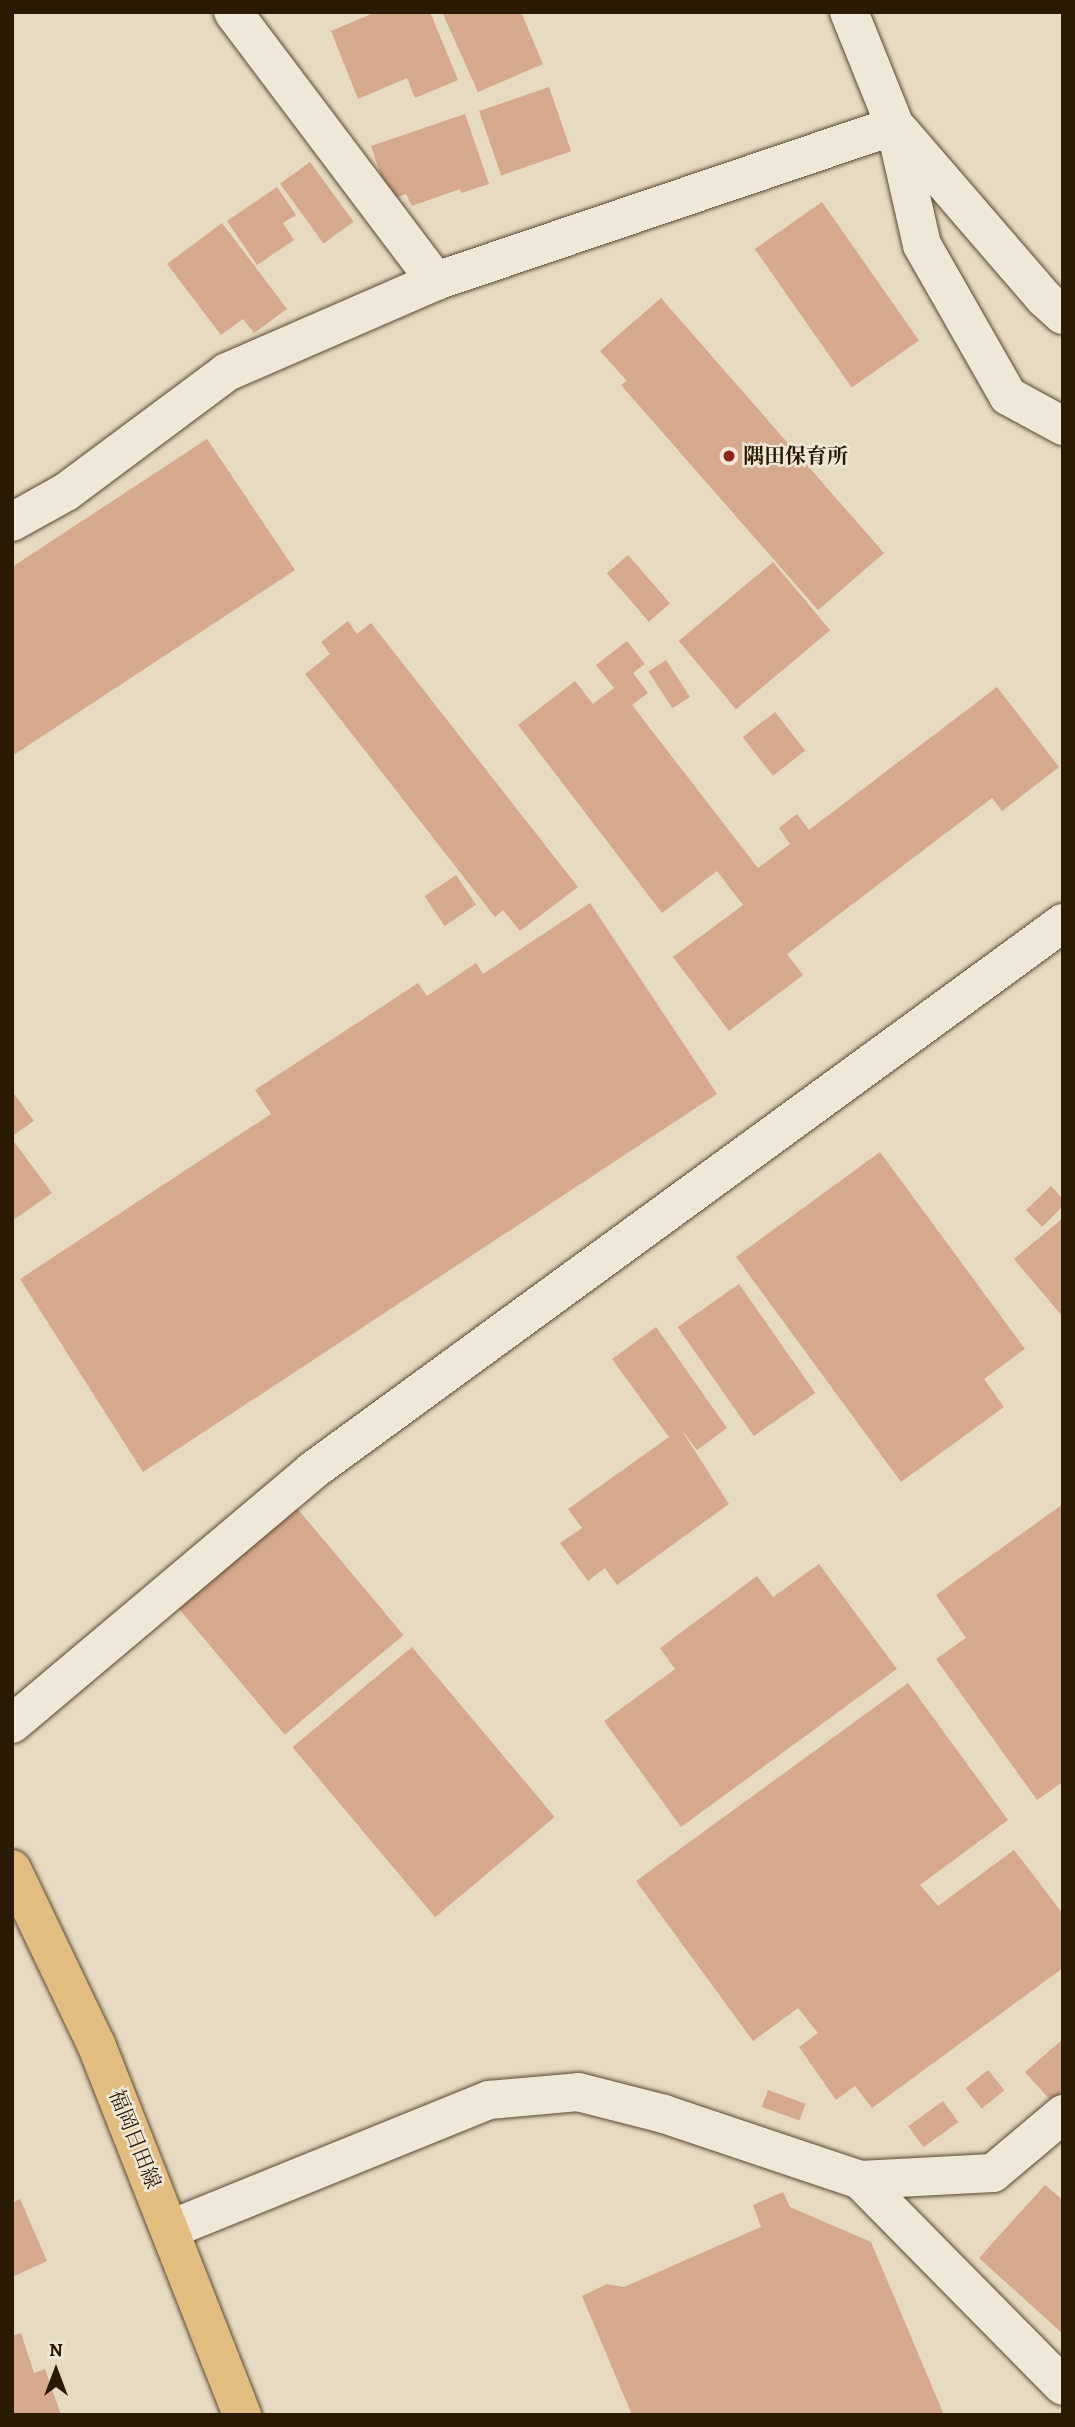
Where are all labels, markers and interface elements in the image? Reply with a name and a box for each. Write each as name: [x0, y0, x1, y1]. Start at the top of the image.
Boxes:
place label: 隅田保育所: [743, 443, 848, 469]
marker: 隅田保育所: [721, 448, 737, 464]
street label: 福岡日田線: [104, 2086, 166, 2192]
north arrow: [21, 2336, 91, 2406]
text: N: [49, 2337, 63, 2363]

